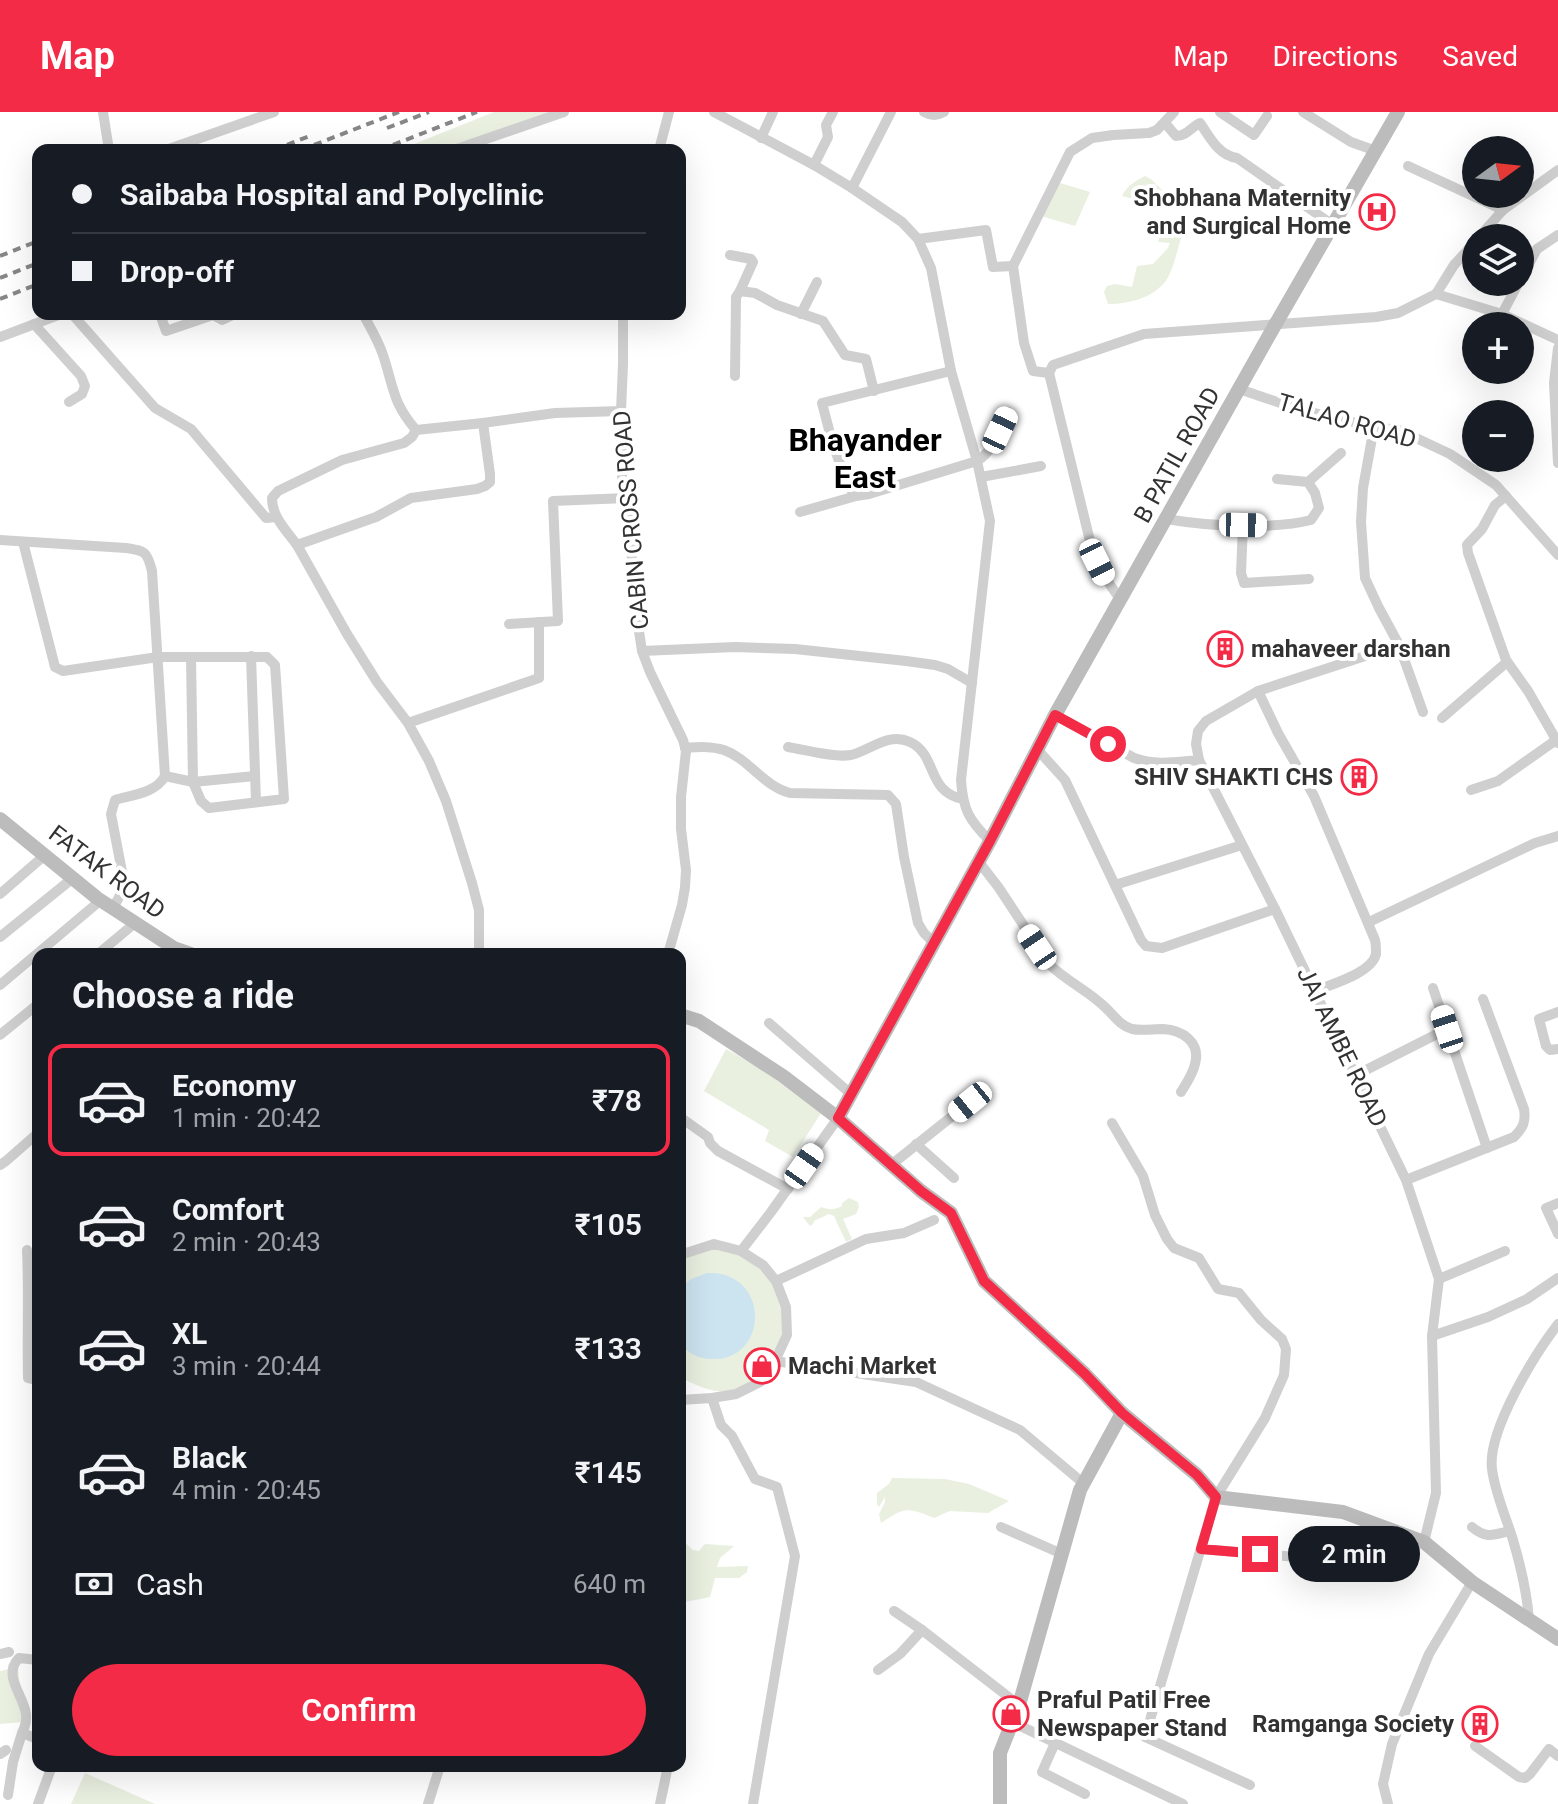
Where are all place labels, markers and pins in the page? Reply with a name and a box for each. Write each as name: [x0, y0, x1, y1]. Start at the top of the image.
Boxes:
place label: Shobhana Maternity and Surgical Home: [1133, 184, 1352, 240]
hospital icon: Shobhana Maternity and Surgical Home: [1358, 193, 1396, 231]
building icon: mahaveer darshan: [1206, 630, 1244, 668]
place label: mahaveer darshan: [1251, 635, 1451, 663]
building icon: SHIV SHAKTI CHS: [1340, 758, 1378, 796]
place label: SHIV SHAKTI CHS: [1134, 763, 1333, 791]
shop icon: Machi Market: [743, 1347, 781, 1385]
place label: Machi Market: [788, 1352, 936, 1380]
place label: Praful Patil Free Newspaper Stand: [1037, 1686, 1227, 1742]
shop icon: Praful Patil Free Newspaper Stand: [992, 1695, 1030, 1733]
building icon: Ramganga Society: [1461, 1705, 1499, 1743]
place label: Ramganga Society: [1252, 1710, 1455, 1738]

